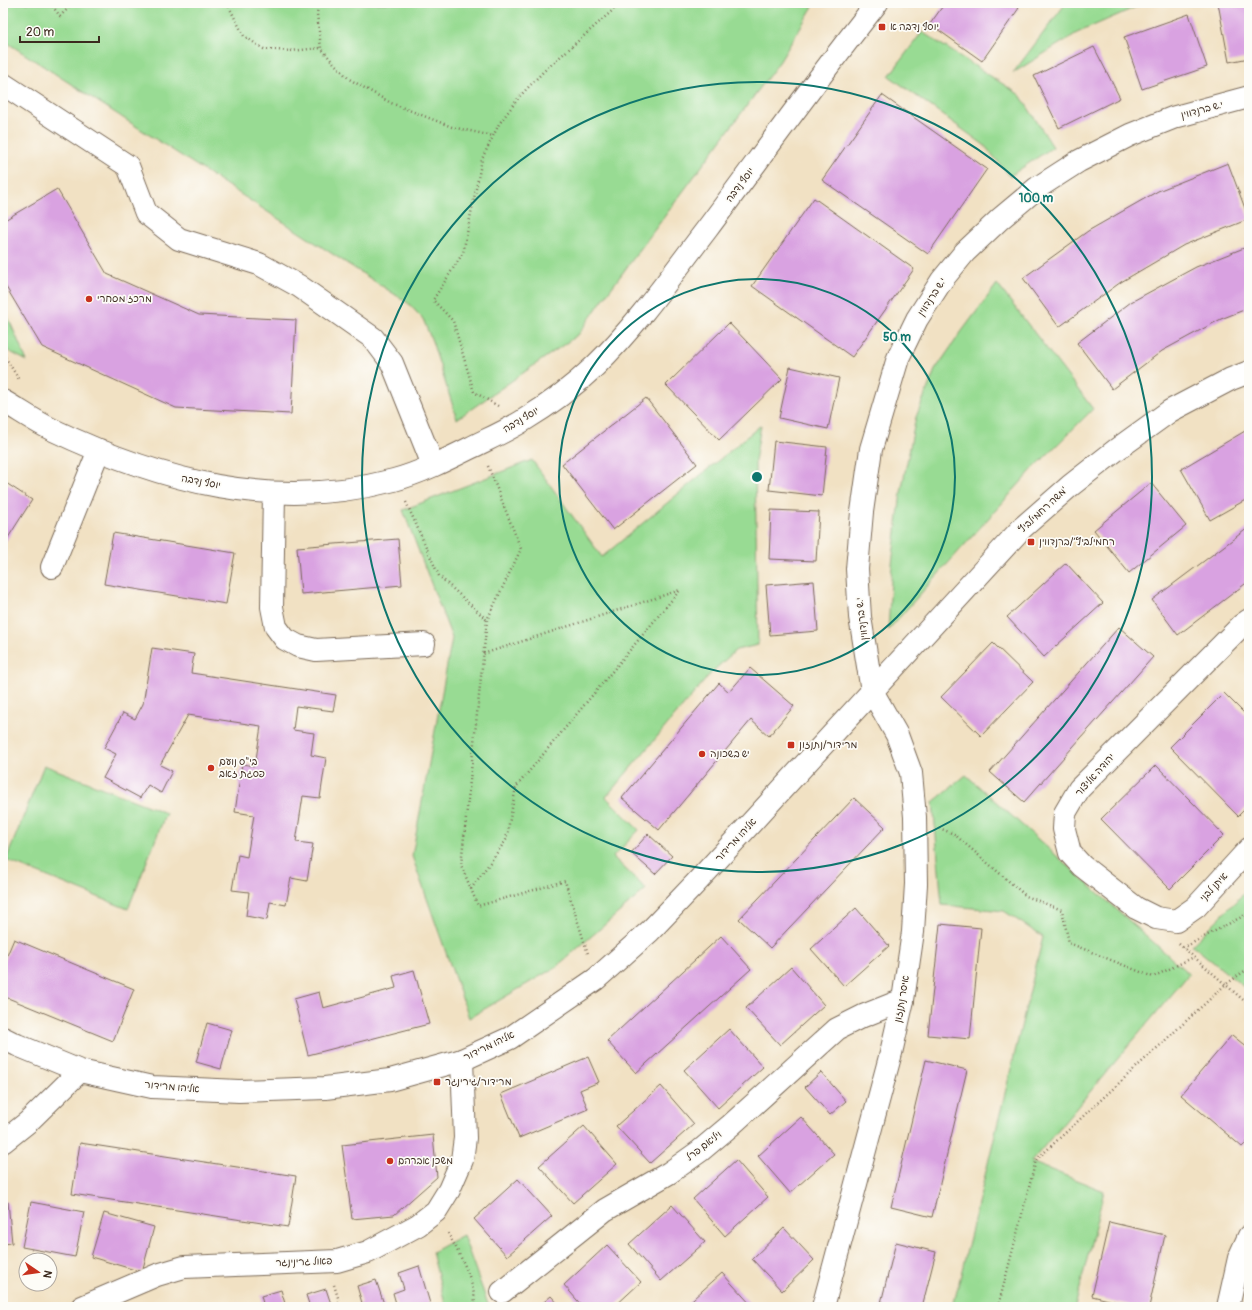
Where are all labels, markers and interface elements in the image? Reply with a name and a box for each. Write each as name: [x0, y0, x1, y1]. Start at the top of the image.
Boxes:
scale bar: [20, 18, 99, 44]
place label: יוסף נדבה א: [890, 21, 939, 33]
marker: יוסף נדבה א: [877, 22, 887, 32]
text: 20 m: [26, 25, 55, 40]
street label: י.ש ברנדווין: [1180, 99, 1224, 121]
street label: יוסף נדבה: [723, 165, 757, 205]
text: 100 m: [1019, 191, 1054, 206]
street label: י.ש ברנדווין: [915, 276, 949, 318]
place label: מרכז מסחרי: [97, 293, 152, 305]
marker: מרכז מסחרי: [84, 294, 94, 304]
text: 50 m: [883, 330, 911, 345]
street label: יוסף נדבה: [501, 405, 541, 435]
centre of rings: [750, 470, 764, 484]
street label: יוסף נדבה: [180, 472, 222, 492]
street label: משה רחמילביץ': [1016, 484, 1070, 536]
place label: רחמילביץ׳/ברנדווין: [1039, 536, 1115, 548]
marker: רחמילביץ׳/ברנדווין: [1026, 537, 1036, 547]
street label: י.ש ברנדווין: [853, 597, 871, 641]
place label: מרידור/נתנזון: [799, 739, 857, 751]
marker: מרידור/נתנזון: [786, 740, 796, 750]
place label: יש בשכונה: [710, 748, 749, 760]
marker: יש בשכונה: [697, 749, 707, 759]
street label: יהודה אליצור: [1073, 751, 1117, 799]
place label: בי"ס נועם פסגת זאב: [219, 756, 265, 780]
marker: בי"ס נועם פסגת זאב: [206, 763, 216, 773]
street label: אליהו מרידור: [713, 816, 759, 864]
street label: איתן לבני: [1198, 870, 1231, 904]
street label: איסר נתנזון: [892, 974, 912, 1024]
street label: אליהו מרידור: [462, 1029, 516, 1063]
place label: מרידור/גירינגר: [445, 1076, 512, 1088]
marker: מרידור/גירינגר: [432, 1077, 442, 1087]
street label: אליהו מרידור: [144, 1079, 200, 1095]
street label: ויליאם פרל: [684, 1128, 724, 1164]
place label: משכן אברהם: [398, 1155, 453, 1167]
marker: משכן אברהם: [385, 1156, 395, 1166]
north arrow: [18, 1252, 58, 1292]
street label: פאול גרינינגר: [275, 1255, 333, 1269]
text: N: [40, 1269, 54, 1280]

